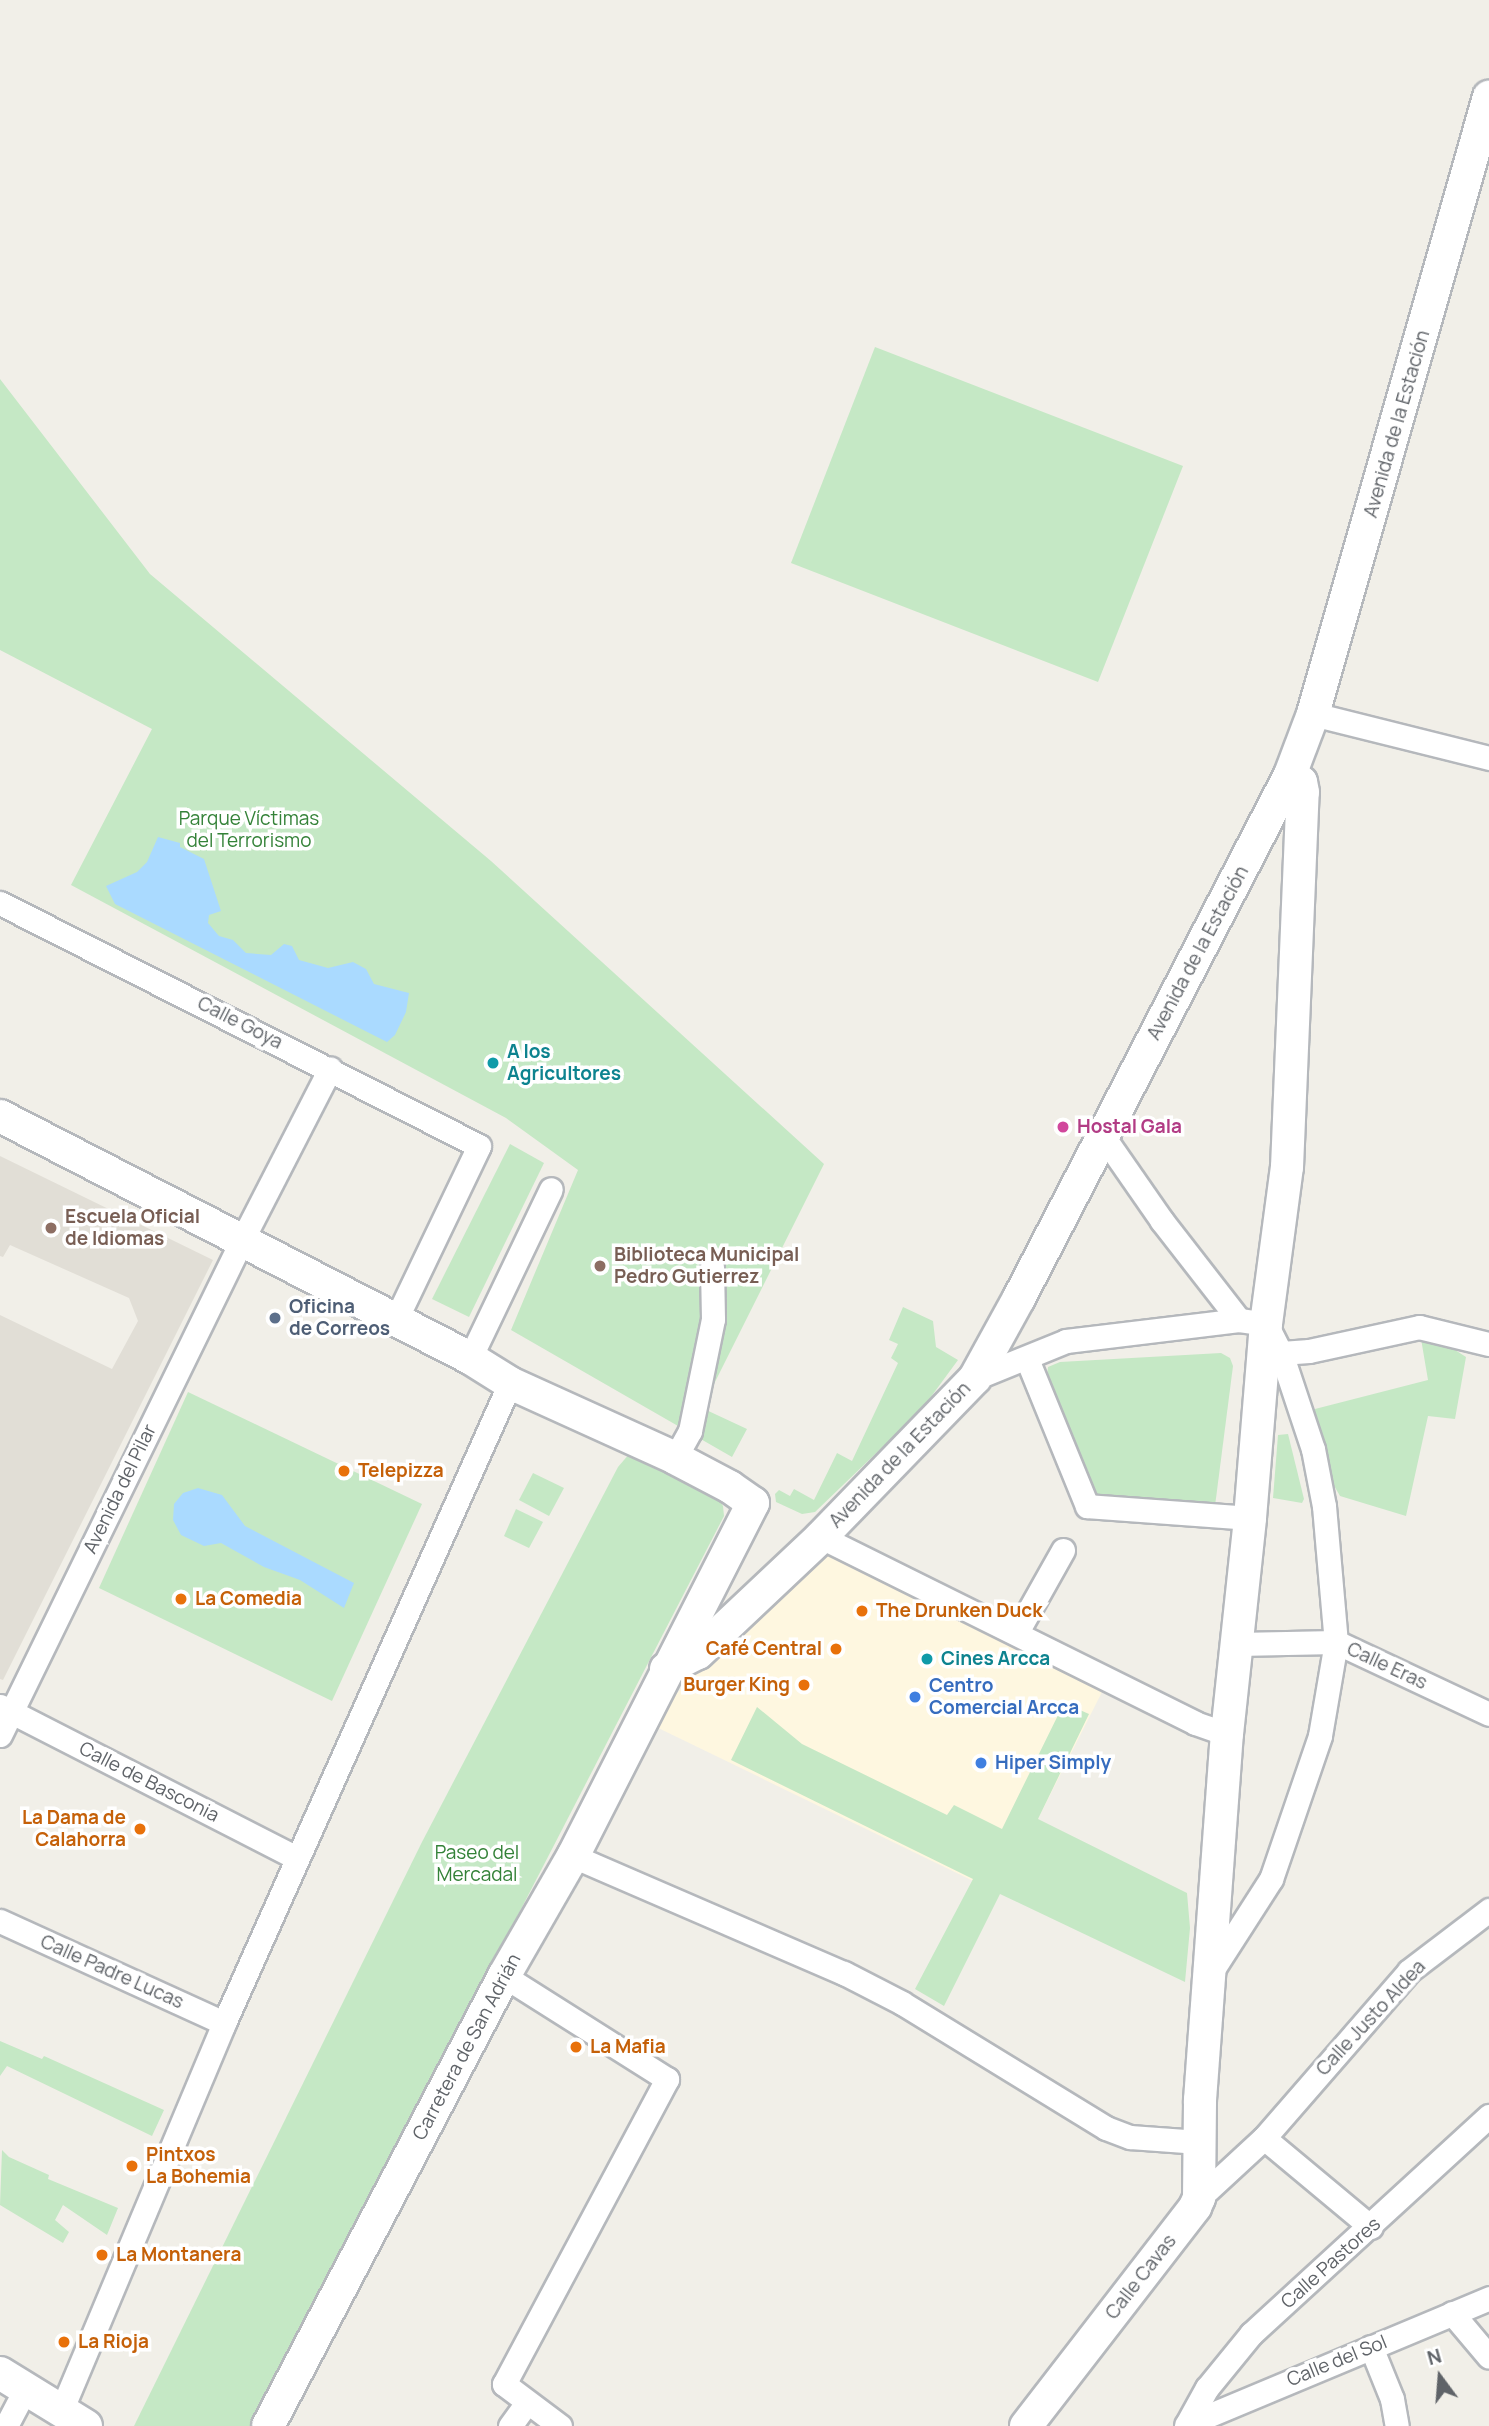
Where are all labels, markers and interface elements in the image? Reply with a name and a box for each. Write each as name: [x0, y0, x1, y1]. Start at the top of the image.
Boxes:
street label: Avenida de la Estación: [1359, 328, 1435, 520]
park label: Parque Víctimas del Terrorismo: [179, 808, 319, 852]
street label: Avenida de la Estación: [1142, 862, 1254, 1044]
street label: Calle Goya: [194, 992, 286, 1054]
place label: A los Agricultores: [507, 1041, 621, 1085]
marker: A los Agricultores: [485, 1055, 501, 1071]
place label: Hostal Gala: [1077, 1116, 1182, 1138]
marker: Hostal Gala: [1055, 1119, 1071, 1135]
place label: Escuela Oficial de Idiomas: [65, 1206, 200, 1250]
marker: Escuela Oficial de Idiomas: [43, 1220, 59, 1236]
place label: Biblioteca Municipal Pedro Gutierrez: [614, 1244, 799, 1288]
marker: Biblioteca Municipal Pedro Gutierrez: [592, 1258, 608, 1274]
place label: Oficina de Correos: [289, 1296, 390, 1340]
marker: Oficina de Correos: [267, 1310, 283, 1326]
street label: Avenida de la Estación: [824, 1377, 976, 1533]
street label: Avenida del Pilar: [79, 1421, 161, 1557]
place label: Telepizza: [358, 1460, 444, 1482]
marker: Telepizza: [336, 1463, 352, 1479]
place label: La Comedia: [195, 1588, 302, 1610]
marker: La Comedia: [173, 1591, 189, 1607]
place label: The Drunken Duck: [876, 1600, 1043, 1622]
marker: The Drunken Duck: [854, 1603, 870, 1619]
place label: Café Central: [706, 1638, 822, 1660]
street label: Calle Eras: [1343, 1638, 1431, 1694]
marker: Café Central: [828, 1641, 844, 1657]
place label: Cines Arcca: [941, 1648, 1050, 1670]
marker: Cines Arcca: [919, 1651, 935, 1667]
place label: Burger King: [683, 1674, 790, 1696]
place label: Centro Comercial Arcca: [929, 1675, 1079, 1719]
marker: Burger King: [796, 1677, 812, 1693]
marker: Centro Comercial Arcca: [907, 1689, 923, 1705]
street label: Calle de Basconia: [75, 1737, 223, 1827]
place label: Hiper Simply: [995, 1752, 1111, 1774]
marker: Hiper Simply: [973, 1755, 989, 1771]
place label: La Dama de Calahorra: [22, 1807, 126, 1851]
marker: La Dama de Calahorra: [132, 1821, 148, 1837]
park label: Paseo del Mercadal: [435, 1842, 519, 1886]
street label: Calle Padre Lucas: [37, 1930, 187, 2014]
street label: Carretera de San Adrián: [408, 1950, 526, 2144]
street label: Calle Justo Aldea: [1312, 1956, 1430, 2080]
place label: La Mafia: [590, 2036, 666, 2058]
marker: La Mafia: [568, 2039, 584, 2055]
place label: Pintxos La Bohemia: [146, 2144, 251, 2188]
marker: Pintxos La Bohemia: [124, 2158, 140, 2174]
street label: Calle Pastores: [1277, 2212, 1385, 2314]
street label: Calle Cavas: [1101, 2230, 1181, 2324]
place label: La Montanera: [116, 2244, 241, 2266]
marker: La Montanera: [94, 2247, 110, 2263]
place label: La Rioja: [78, 2331, 149, 2353]
street label: Calle del Sol: [1284, 2331, 1390, 2391]
marker: La Rioja: [56, 2334, 72, 2350]
north arrow: [1405, 2342, 1475, 2412]
text: N: [1424, 2342, 1444, 2371]

